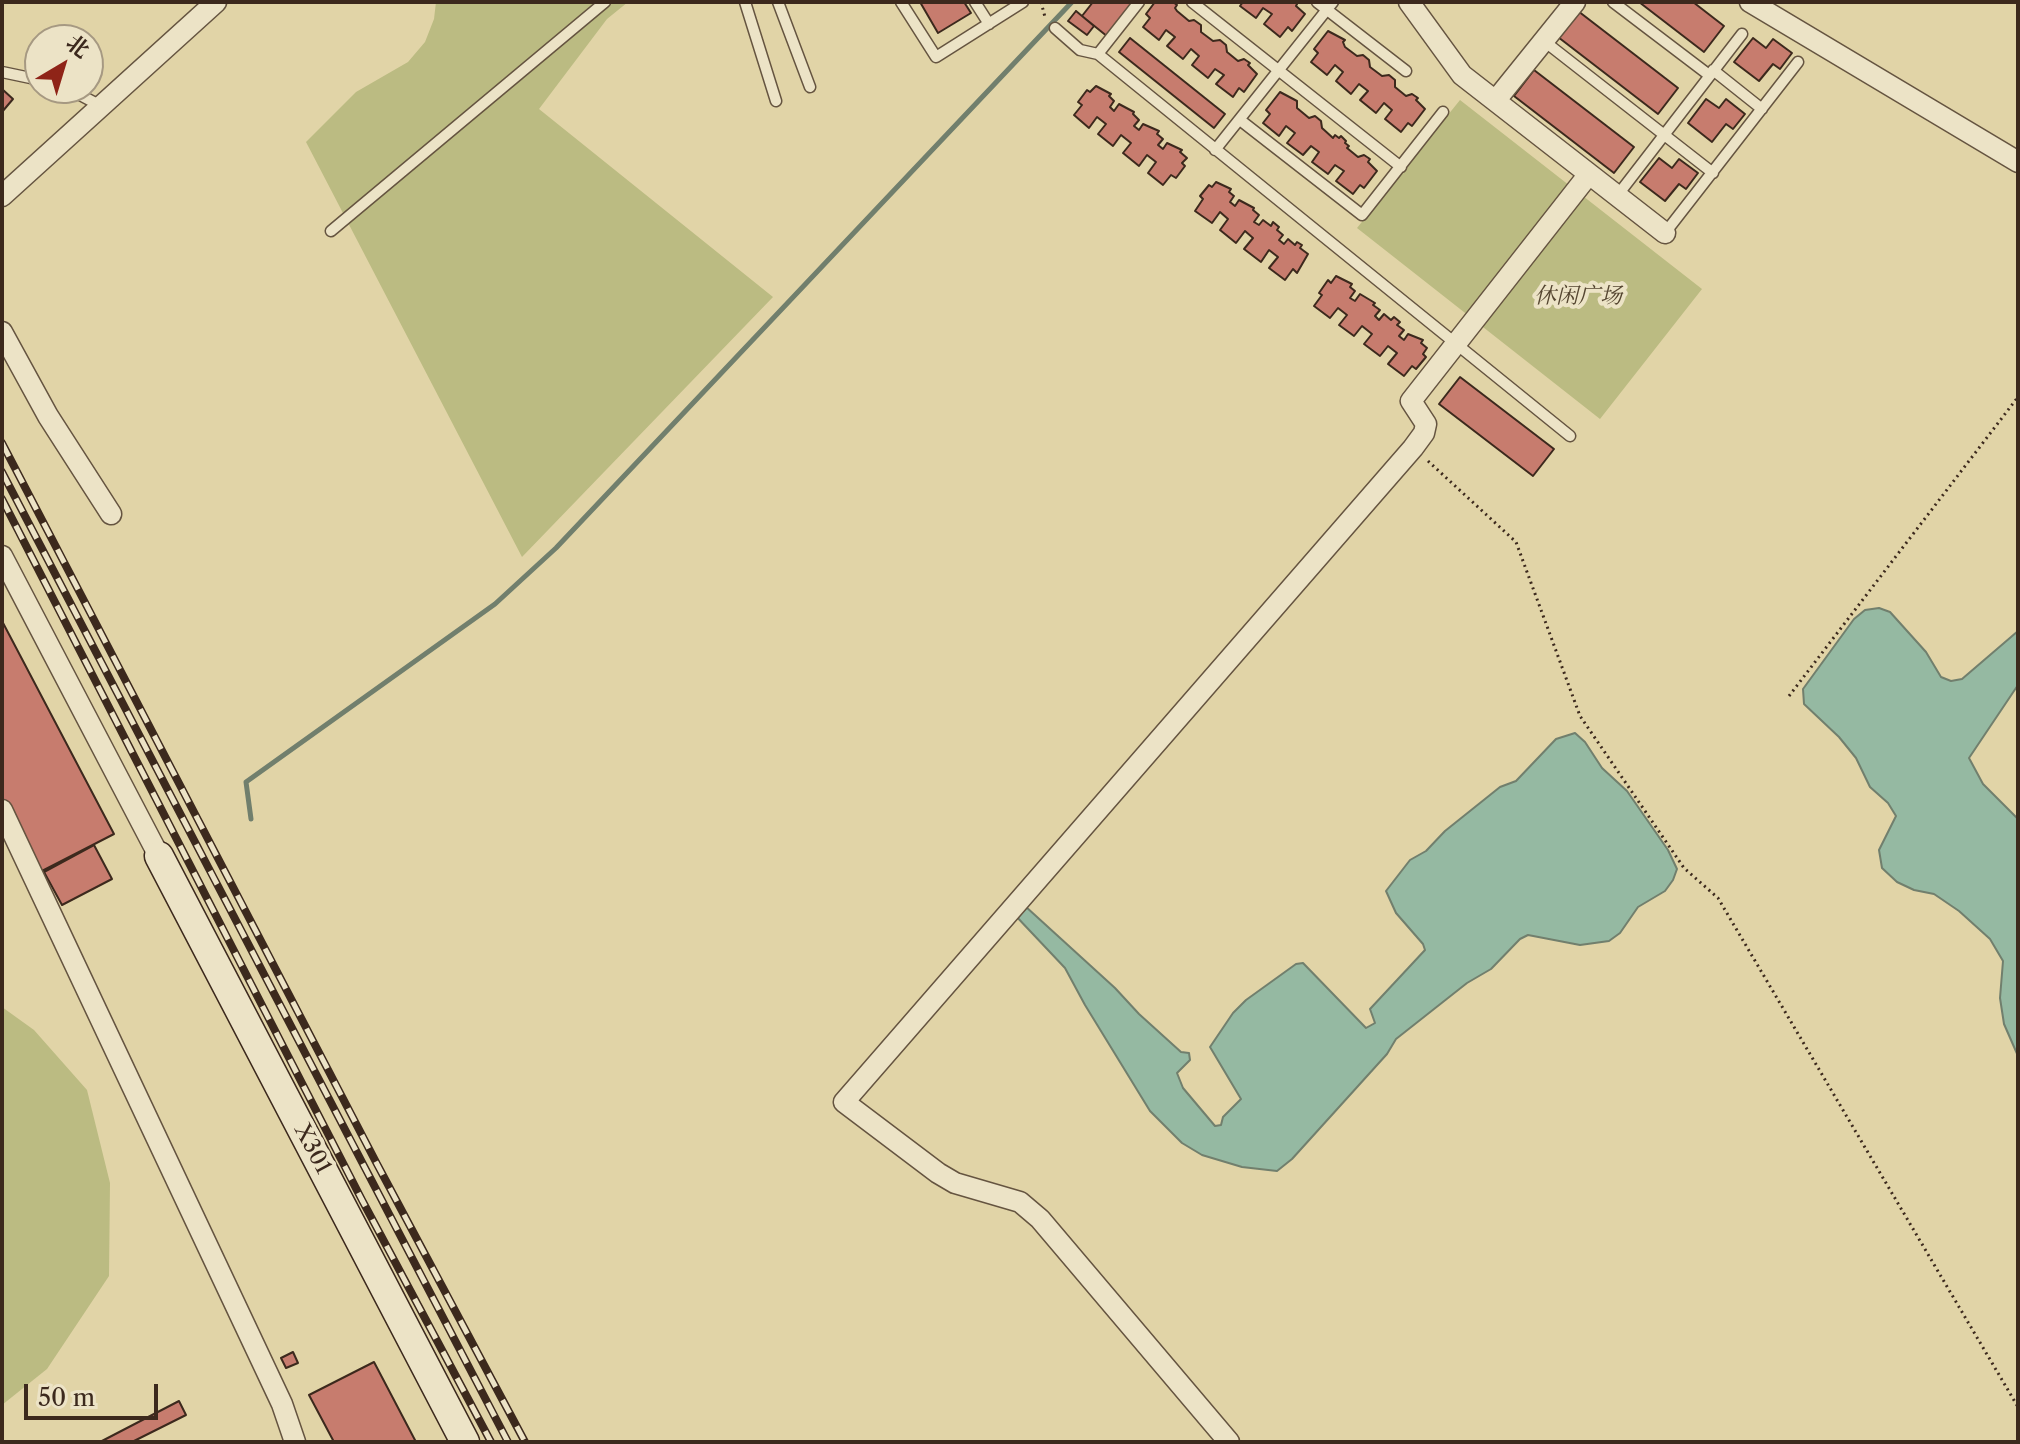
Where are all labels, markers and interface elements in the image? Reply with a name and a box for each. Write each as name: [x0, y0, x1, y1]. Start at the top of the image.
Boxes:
north arrow: [24, 24, 104, 104]
text: 北: [61, 29, 95, 64]
park label: 休闲广场: [1534, 284, 1622, 310]
street label: X301: [288, 1120, 336, 1178]
scale bar: [28, 1368, 162, 1418]
text: 50 m: [38, 1383, 95, 1412]

